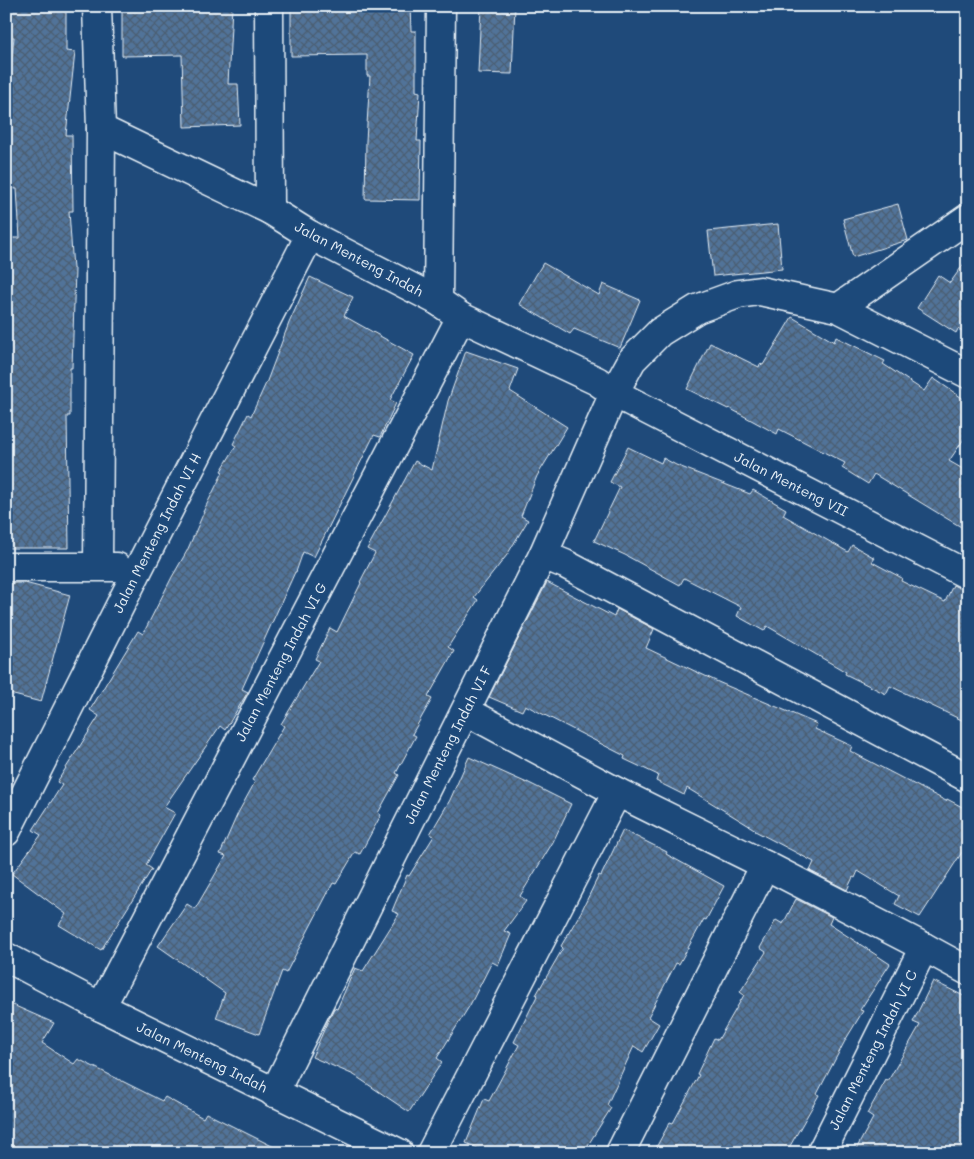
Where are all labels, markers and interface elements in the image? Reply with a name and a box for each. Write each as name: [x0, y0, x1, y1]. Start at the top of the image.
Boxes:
street label: Jalan Menteng Indah: [292, 217, 427, 301]
street label: Jalan Menteng VII: [731, 447, 851, 520]
street label: Jalan Menteng Indah VI H: [108, 450, 205, 616]
street label: Jalan Menteng Indah VI G: [231, 579, 331, 745]
street label: Jalan Menteng Indah VI F: [399, 662, 496, 827]
street label: Jalan Menteng Indah VI C: [824, 967, 921, 1133]
street label: Jalan Menteng Indah: [134, 1017, 271, 1096]

